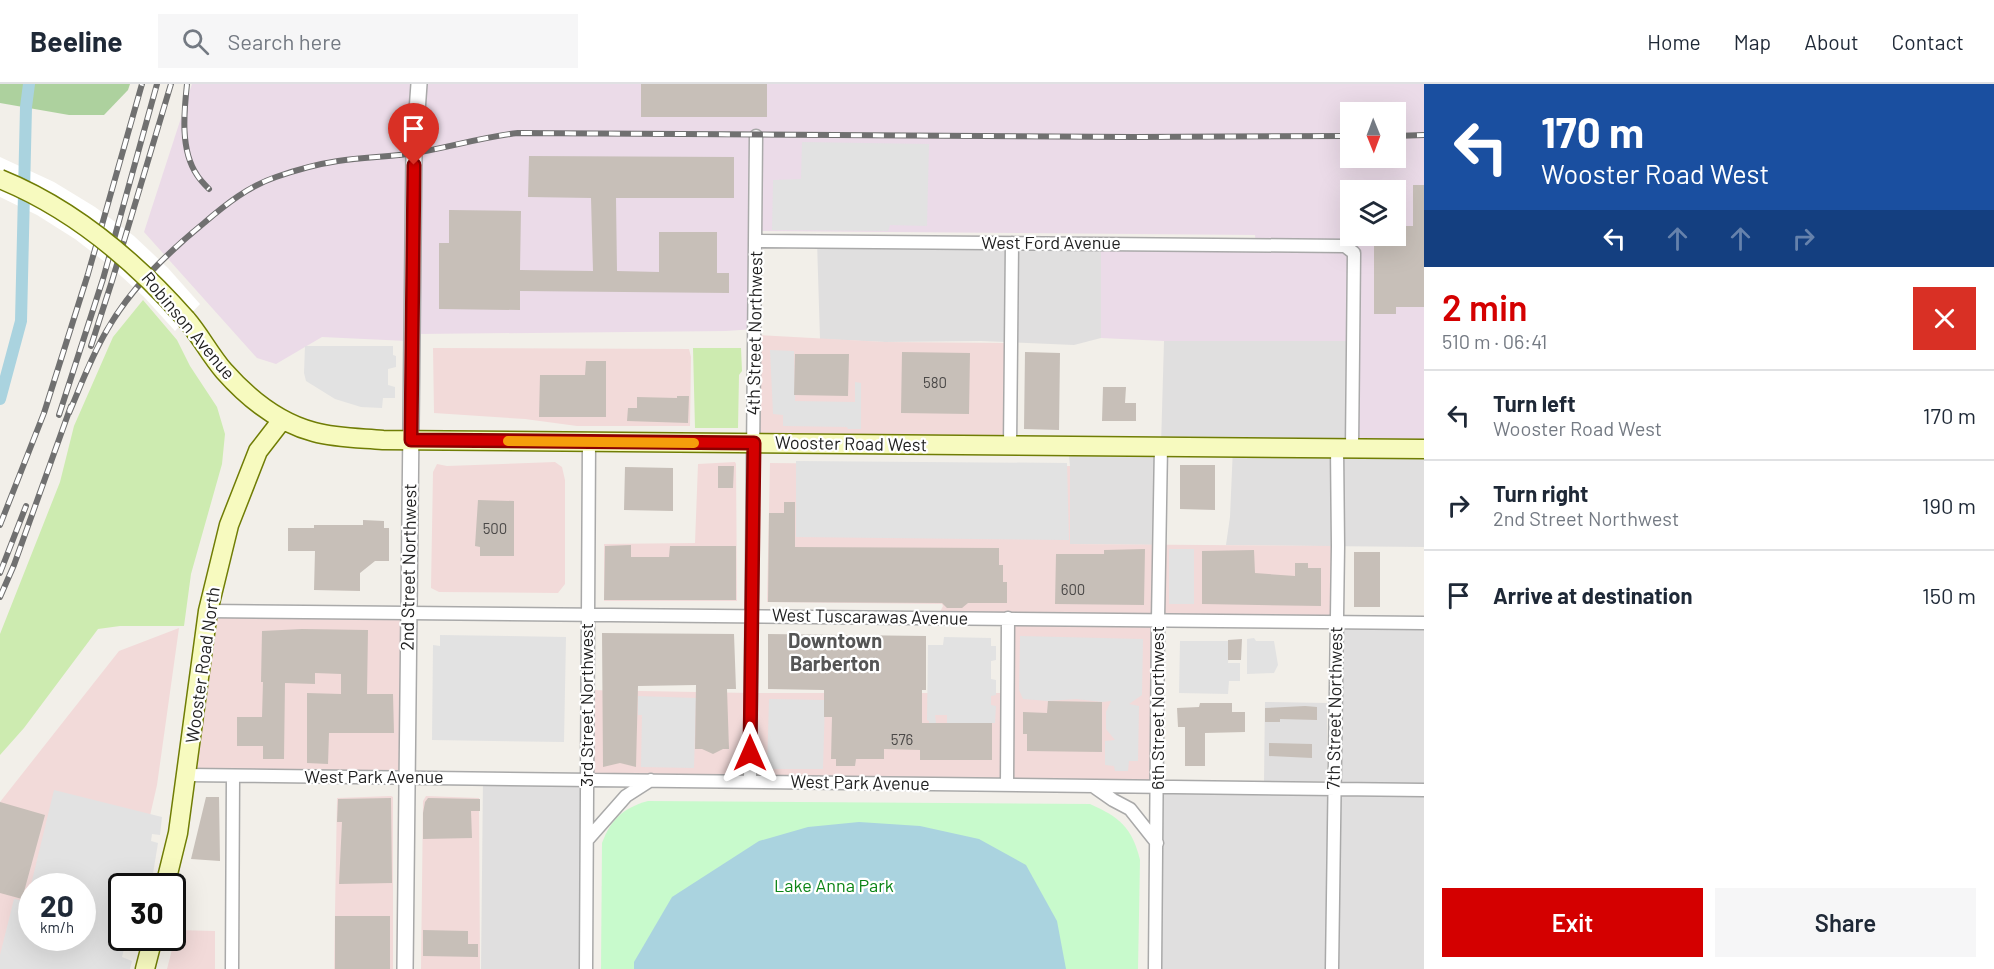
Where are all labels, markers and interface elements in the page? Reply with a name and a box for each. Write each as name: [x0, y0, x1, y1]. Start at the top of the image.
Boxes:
search box: [158, 14, 578, 68]
text: Beeline: [30, 24, 122, 58]
icon: search: [179, 25, 212, 58]
text: Search here: [227, 28, 342, 54]
text: Home: [1647, 29, 1701, 54]
text: Map: [1734, 29, 1771, 54]
text: About: [1804, 29, 1859, 54]
text: Contact: [1892, 29, 1964, 54]
north arrow: [1340, 102, 1406, 168]
map controls: [1340, 102, 1406, 246]
pin: [388, 103, 439, 165]
text: 170 m: [1541, 106, 1644, 156]
icon: left: [1442, 108, 1520, 186]
icon: arrive: [397, 112, 430, 145]
text: Wooster Road West: [1541, 157, 1769, 189]
button: layers: [1340, 180, 1406, 246]
icon: left: [1598, 222, 1631, 255]
icon: ahead: [1661, 222, 1694, 255]
icon: ahead: [1724, 222, 1757, 255]
icon: right: [1787, 222, 1820, 255]
street label: West Ford Avenue: [981, 231, 1121, 253]
street label: 4th Street Northwest: [742, 250, 766, 416]
street label: Robinson Avenue: [137, 267, 240, 384]
text: 2 min: [1442, 285, 1528, 328]
button: close: [1913, 287, 1976, 350]
text: 510 m · 06:41: [1442, 329, 1547, 353]
house number: 580: [923, 373, 947, 391]
text: Turn left: [1493, 390, 1576, 416]
icon: left: [1442, 399, 1475, 432]
text: 170 m: [1923, 402, 1976, 428]
text: Wooster Road West: [1493, 416, 1662, 440]
street label: Wooster Road West: [775, 431, 927, 455]
text: Turn right: [1493, 480, 1588, 506]
street label: 2nd Street Northwest: [396, 483, 420, 651]
icon: right: [1442, 489, 1475, 522]
text: 190 m: [1922, 492, 1976, 518]
text: 2nd Street Northwest: [1493, 506, 1679, 530]
house number: 500: [483, 519, 507, 537]
icon: arrive: [1442, 579, 1475, 612]
house number: 600: [1061, 580, 1085, 598]
text: Arrive at destination: [1493, 582, 1692, 608]
text: 150 m: [1922, 582, 1976, 608]
street label: Wooster Road North: [180, 585, 224, 744]
street label: West Tuscarawas Avenue: [772, 603, 968, 629]
street label: 3rd Street Northwest: [575, 623, 597, 787]
street label: 6th Street Northwest: [1146, 626, 1168, 790]
street label: 7th Street Northwest: [1322, 626, 1346, 790]
district label: Downtown Barberton: [788, 628, 882, 675]
position arrow: [718, 721, 782, 785]
house number: 576: [891, 730, 913, 748]
street label: West Park Avenue: [304, 765, 444, 787]
street label: West Park Avenue: [790, 770, 930, 794]
speed limit sign: 30: [108, 873, 186, 951]
park label: Lake Anna Park: [774, 874, 894, 896]
text: 20: [40, 887, 74, 923]
button: Exit: [1442, 888, 1703, 957]
button: Share: [1715, 888, 1976, 957]
text: km/h: [40, 918, 74, 936]

